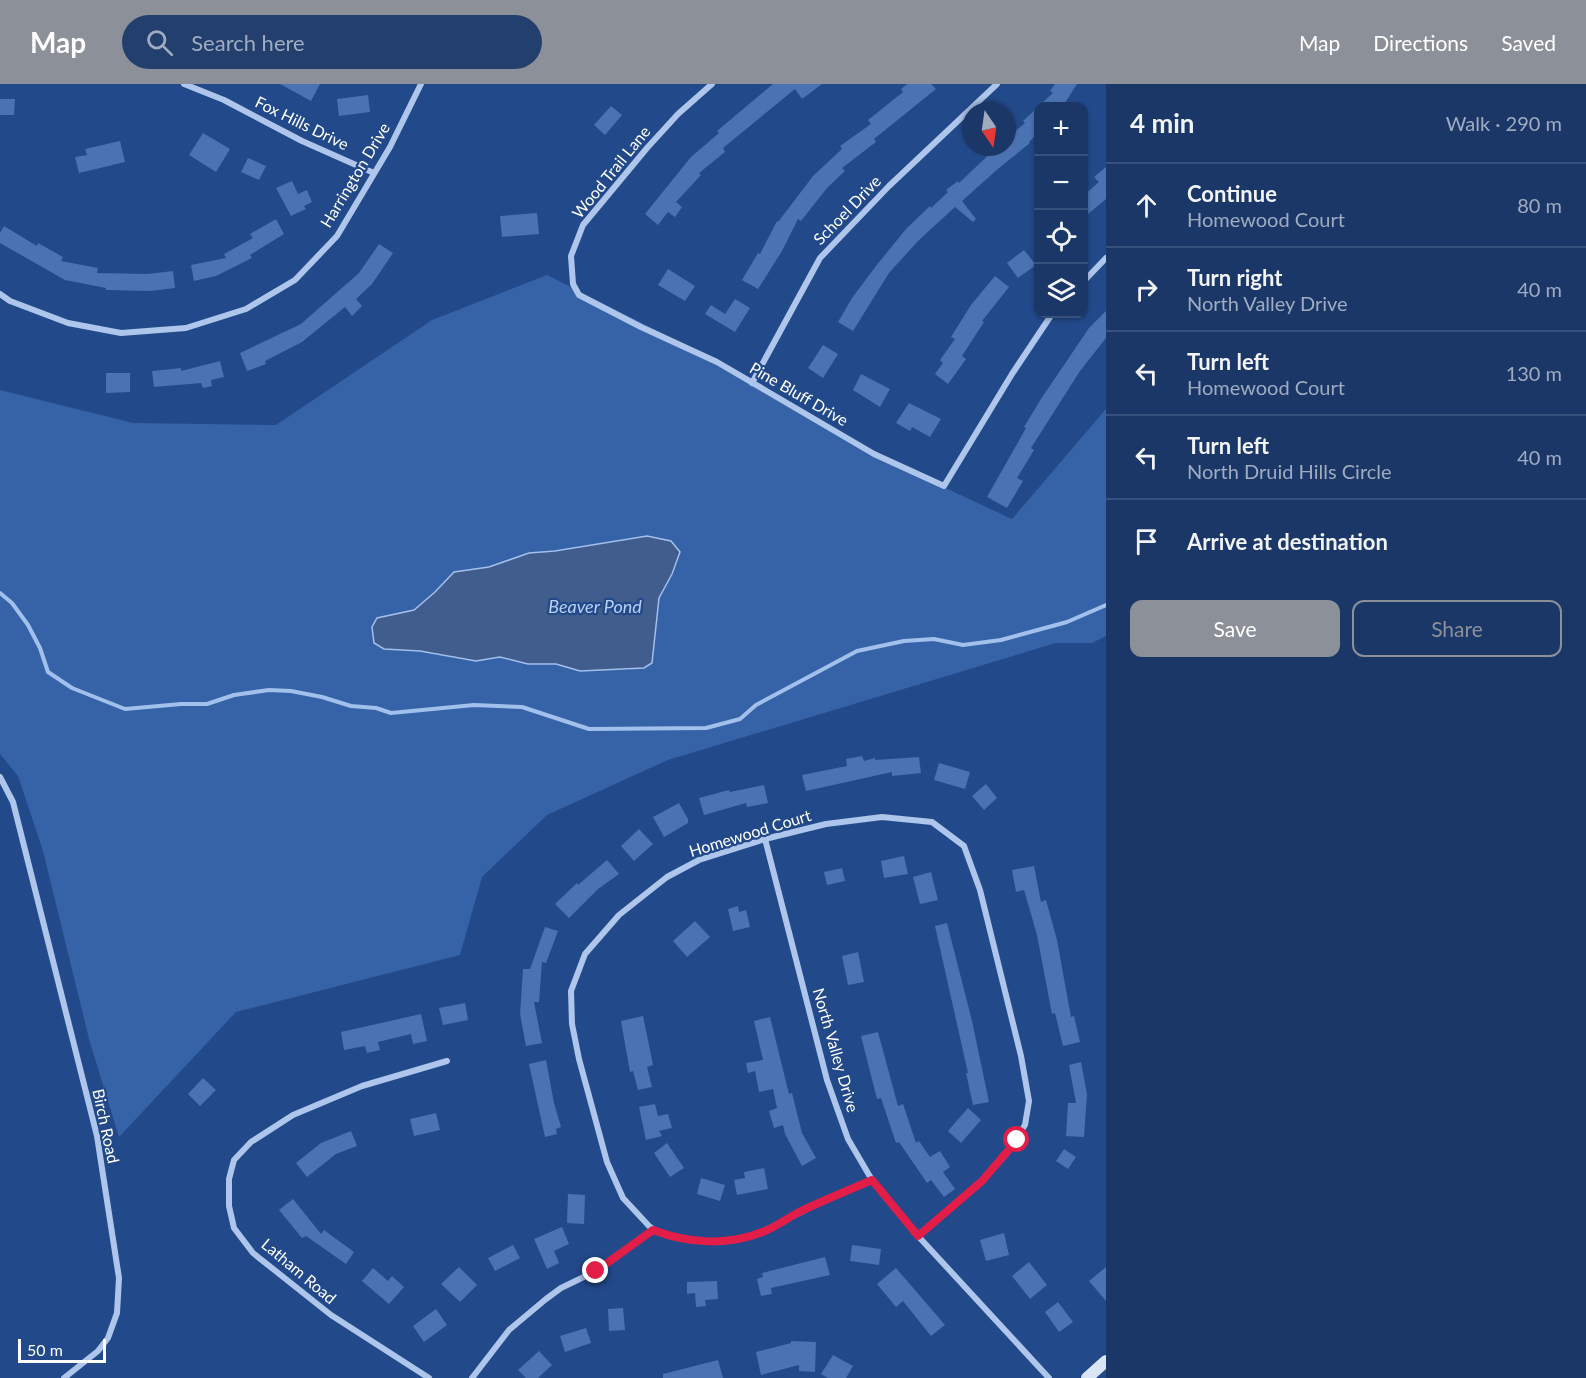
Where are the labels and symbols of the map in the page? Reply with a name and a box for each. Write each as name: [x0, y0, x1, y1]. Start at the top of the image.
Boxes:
street label: Fox Hills Drive: [252, 92, 352, 153]
north arrow: [962, 102, 1016, 156]
street label: Harrington Drive: [316, 119, 393, 230]
street label: Wood Trail Lane: [568, 122, 654, 222]
street label: Schoel Drive: [809, 171, 884, 248]
street label: Pine Bluff Drive: [747, 358, 852, 429]
water label: Beaver Pond: [548, 595, 642, 617]
street label: Homewood Court: [687, 805, 813, 860]
street label: North Valley Drive: [810, 985, 863, 1114]
street label: Birch Road: [89, 1087, 124, 1165]
route start: [1003, 1126, 1029, 1152]
street label: Latham Road: [258, 1234, 340, 1307]
route end: [582, 1257, 608, 1283]
scale bar: [18, 1336, 106, 1364]

